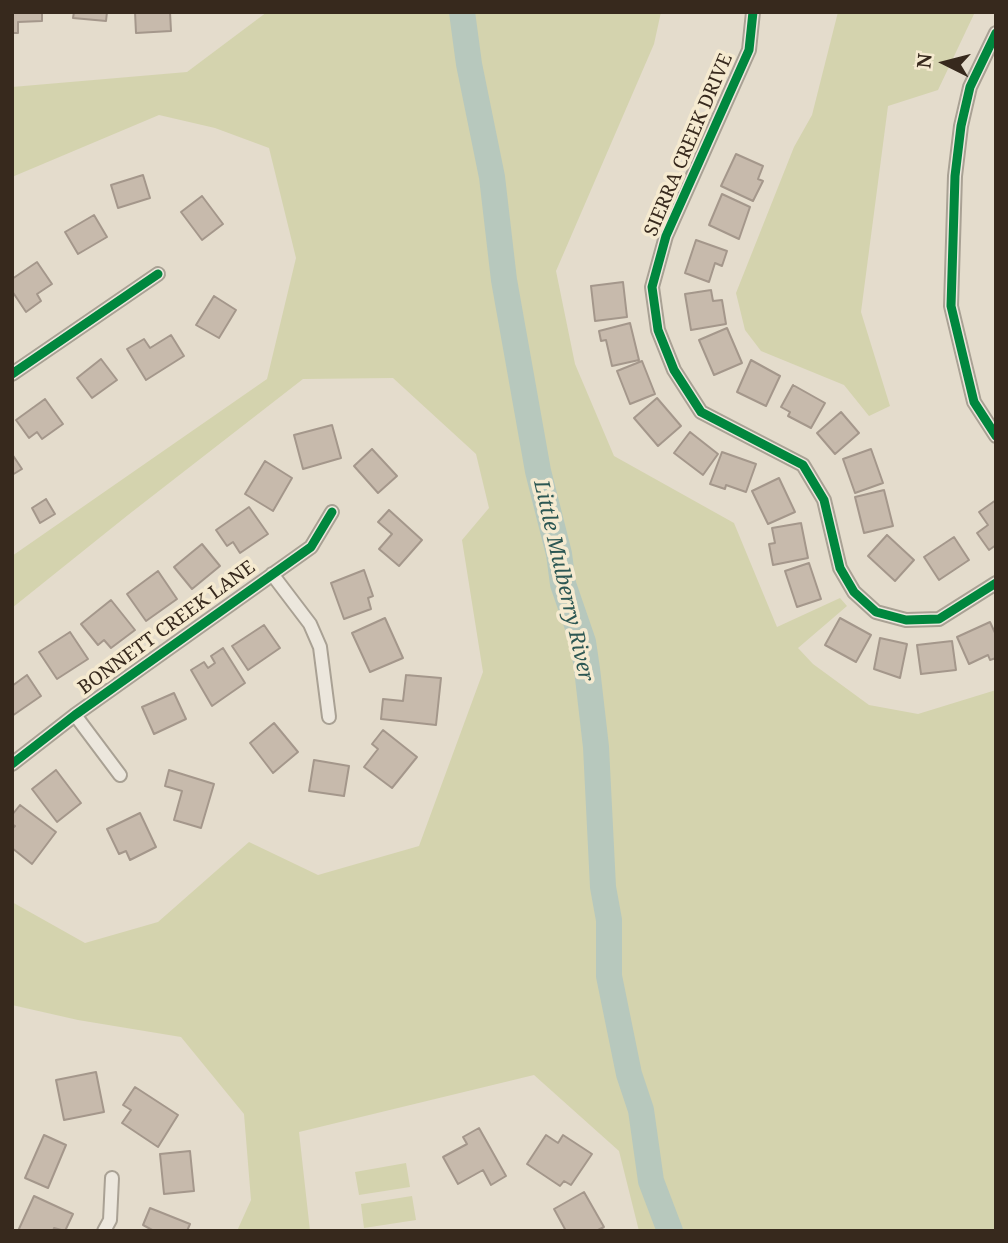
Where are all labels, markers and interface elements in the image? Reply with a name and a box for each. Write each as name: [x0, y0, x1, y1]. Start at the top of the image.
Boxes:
north arrow: [910, 28, 980, 98]
street label: SIERRA CREEK DRIVE: [640, 50, 738, 240]
text: N: [910, 52, 938, 70]
water label: Little Mulberry River: [528, 478, 598, 684]
street label: BONNETT CREEK LANE: [74, 556, 260, 700]

